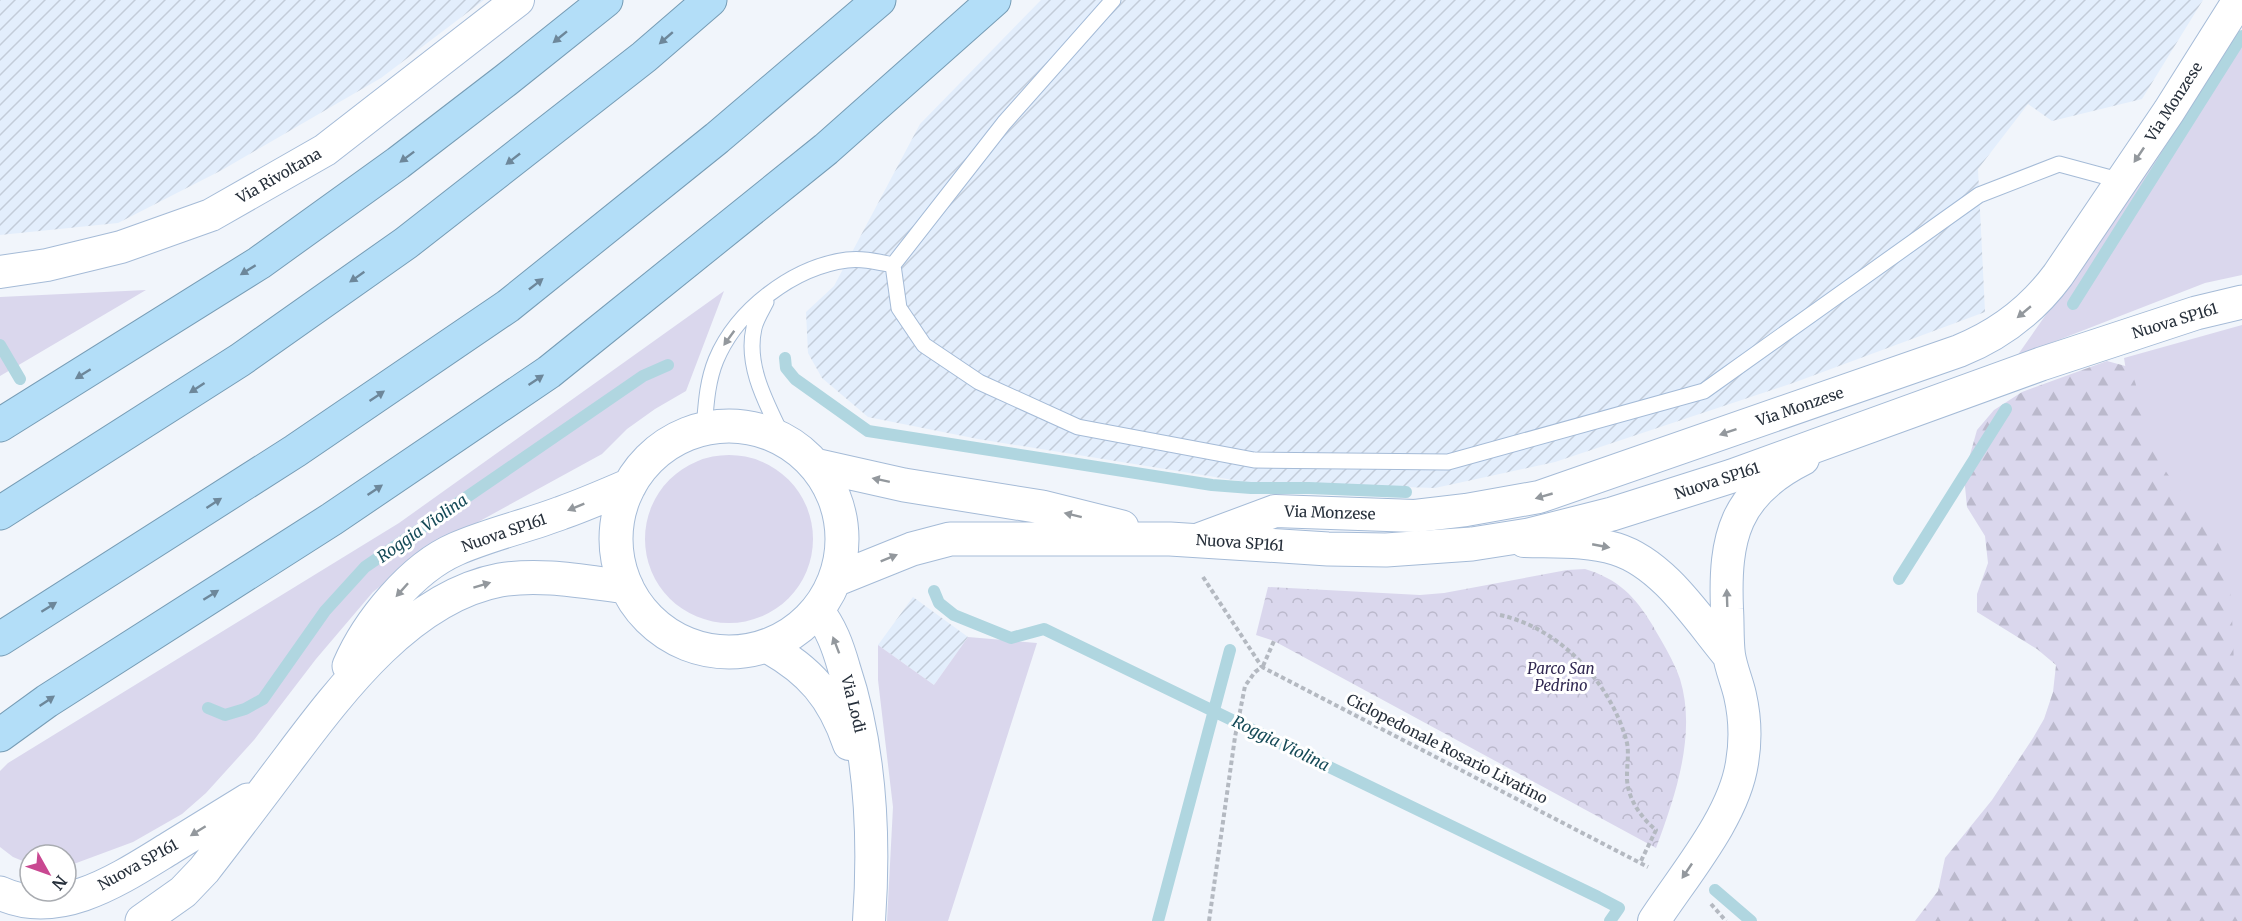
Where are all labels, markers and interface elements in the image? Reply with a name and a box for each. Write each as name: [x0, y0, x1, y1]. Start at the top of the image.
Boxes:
one-way arrow: [553, 30, 568, 42]
one-way arrow: [658, 31, 673, 45]
street label: Via Monzese: [2140, 58, 2206, 146]
street label: Via Rivoltana: [232, 144, 325, 208]
one-way arrow: [2133, 147, 2145, 163]
one-way arrow: [399, 150, 414, 162]
one-way arrow: [505, 153, 520, 165]
one-way arrow: [240, 264, 256, 275]
one-way arrow: [350, 271, 366, 283]
one-way arrow: [529, 278, 544, 290]
street label: Nuova SP161: [2130, 298, 2220, 343]
one-way arrow: [2017, 306, 2032, 318]
one-way arrow: [723, 329, 735, 345]
one-way arrow: [75, 368, 91, 379]
one-way arrow: [528, 374, 544, 386]
one-way arrow: [189, 382, 205, 393]
street label: Via Monzese: [1753, 383, 1846, 431]
one-way arrow: [369, 391, 385, 402]
one-way arrow: [1719, 428, 1737, 438]
street label: Nuova SP161: [1672, 458, 1762, 503]
one-way arrow: [871, 475, 890, 484]
one-way arrow: [367, 485, 384, 496]
water label: Roggia Violina: [373, 490, 471, 566]
one-way arrow: [1535, 491, 1553, 501]
one-way arrow: [206, 497, 222, 508]
street label: Via Monzese: [1283, 501, 1376, 524]
one-way arrow: [566, 502, 584, 512]
street label: Nuova SP161: [459, 509, 549, 556]
one-way arrow: [1064, 509, 1082, 519]
street label: Nuova SP161: [1195, 530, 1285, 555]
one-way arrow: [1591, 542, 1610, 551]
one-way arrow: [880, 553, 898, 563]
one-way arrow: [473, 580, 491, 589]
one-way arrow: [396, 582, 409, 597]
one-way arrow: [1722, 588, 1731, 607]
one-way arrow: [203, 590, 219, 601]
one-way arrow: [41, 602, 58, 613]
one-way arrow: [831, 636, 841, 654]
park label: Parco San Pedrino: [1527, 659, 1595, 695]
street label: Via Lodi: [837, 672, 870, 735]
street label: Ciclopedonale Rosario Livatino: [1343, 689, 1551, 808]
one-way arrow: [39, 695, 55, 707]
water label: Roggia Violina: [1229, 711, 1333, 775]
one-way arrow: [189, 826, 206, 836]
street label: Nuova SP161: [94, 835, 181, 894]
north arrow: [18, 843, 78, 903]
one-way arrow: [1682, 863, 1693, 879]
text: N: [48, 871, 71, 894]

